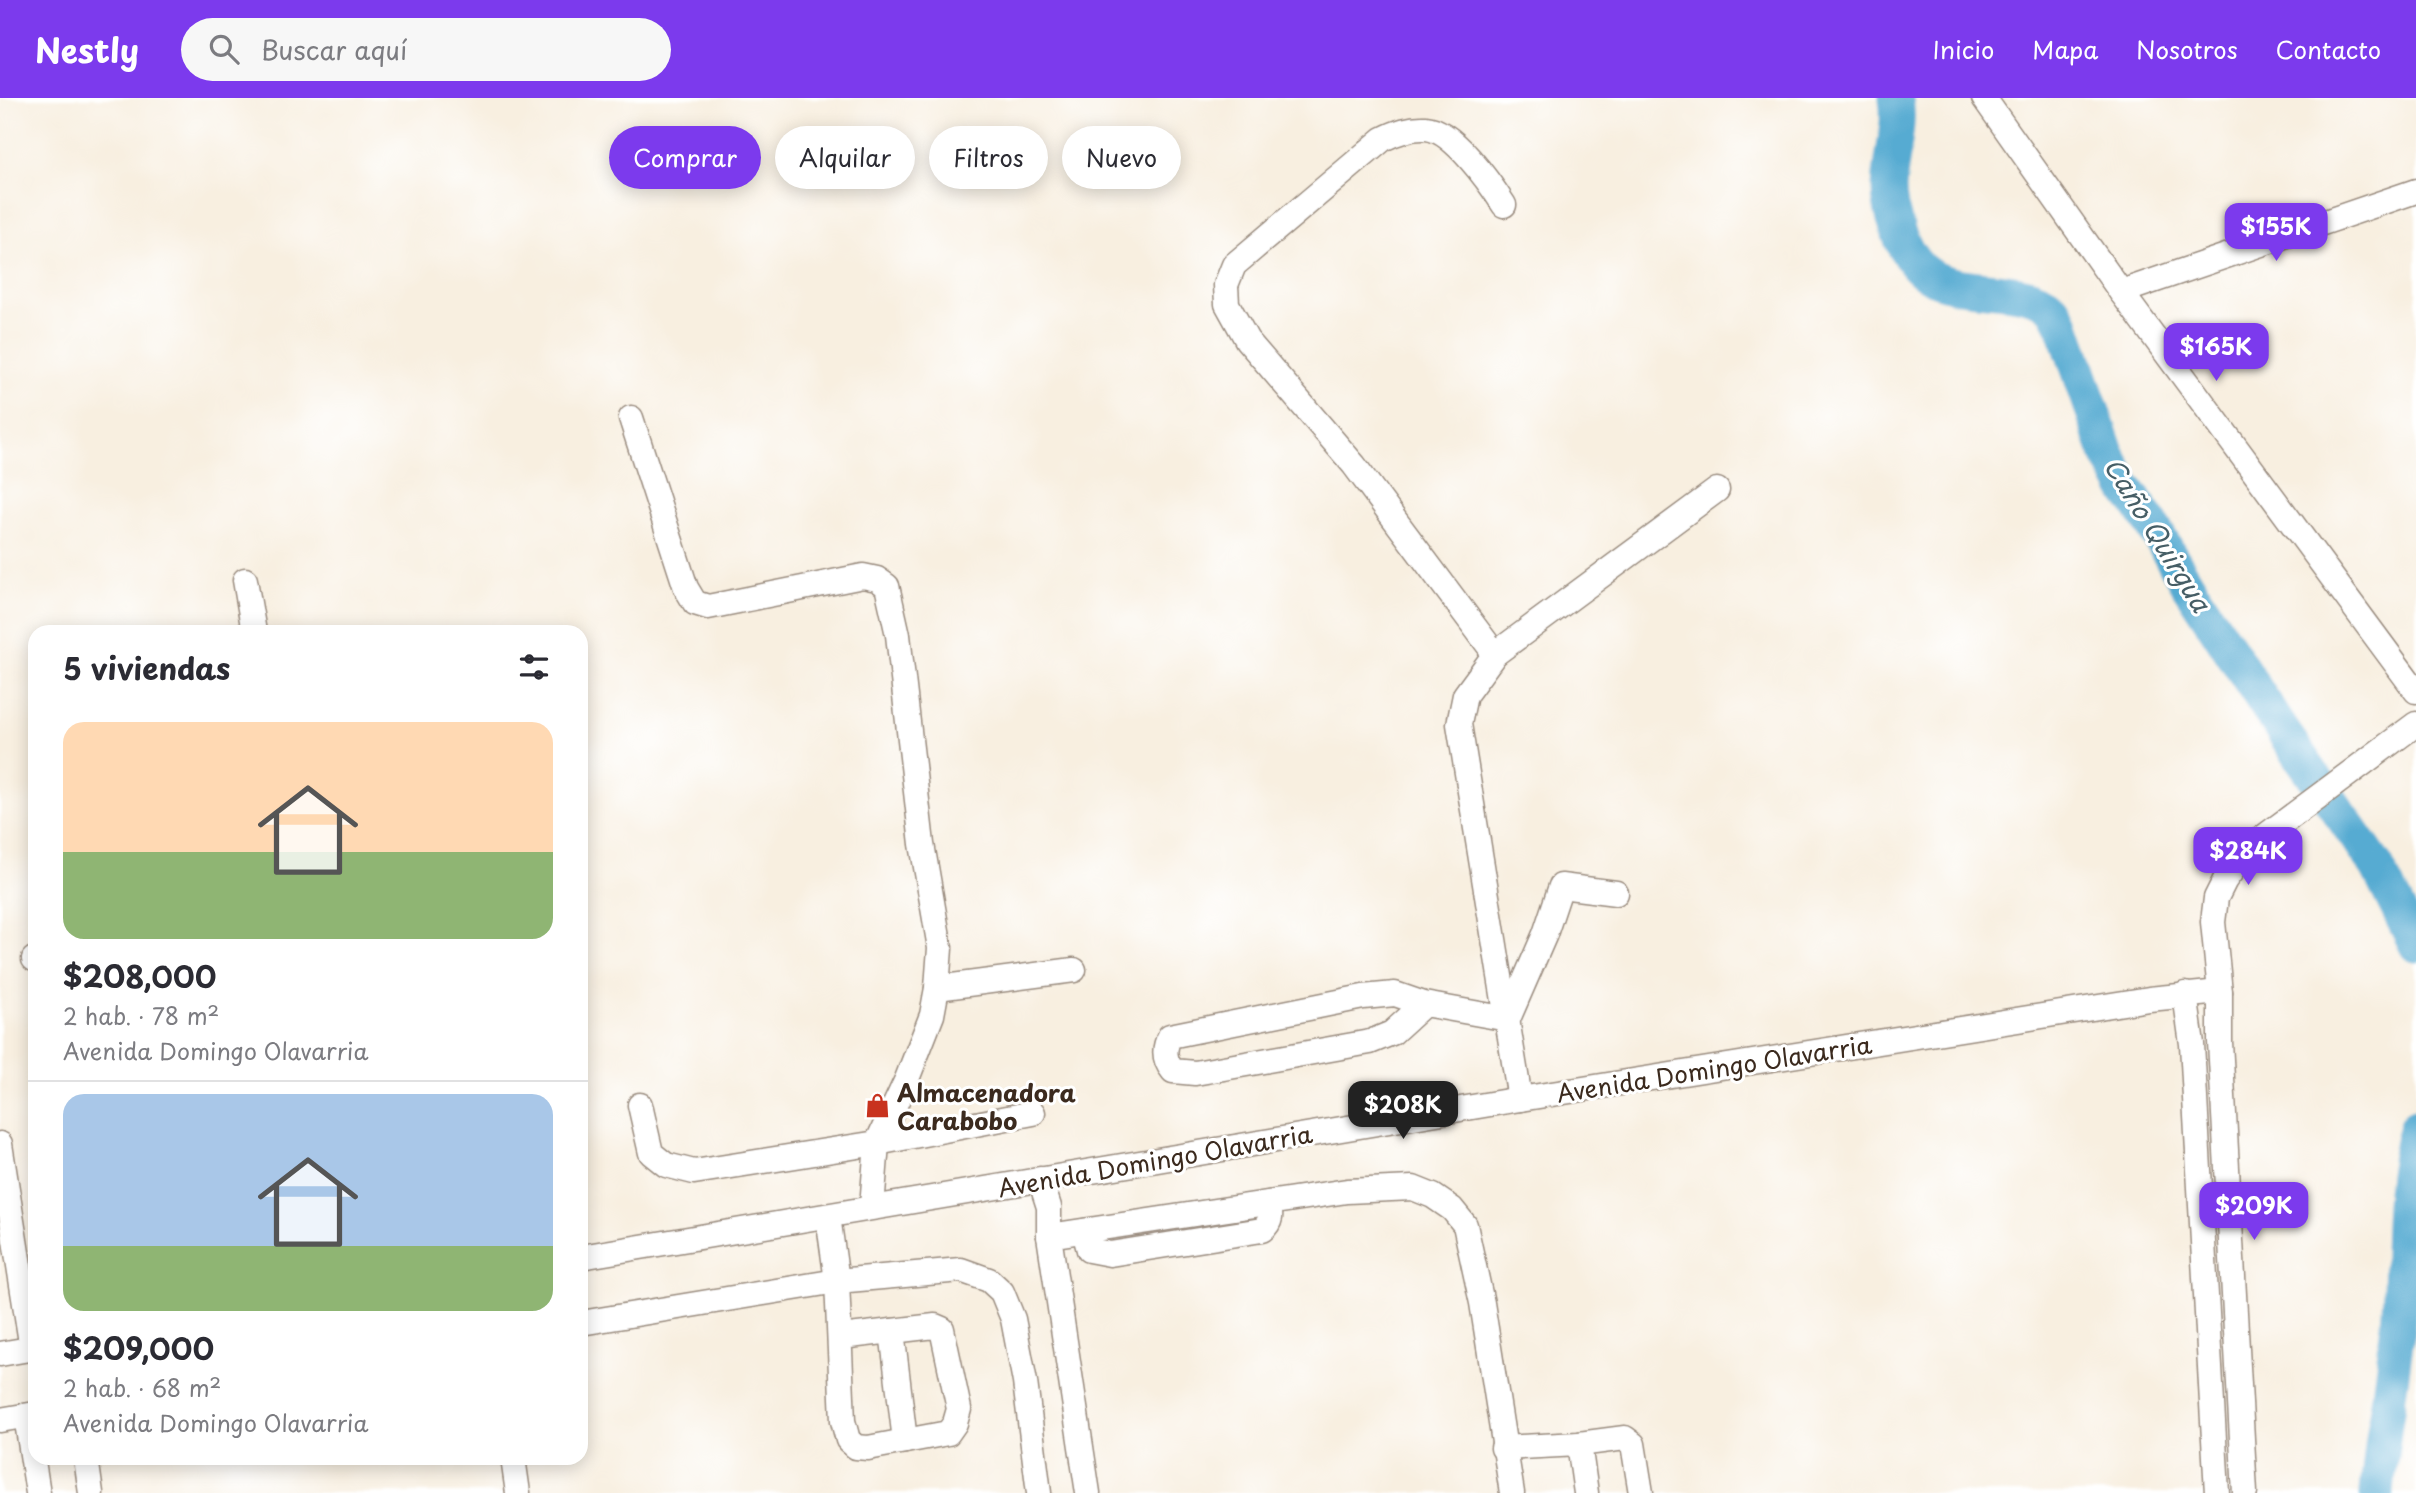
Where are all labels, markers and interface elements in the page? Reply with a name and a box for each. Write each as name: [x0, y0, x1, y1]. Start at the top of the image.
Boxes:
search box: [181, 18, 671, 81]
text: Nestly: [35, 24, 139, 74]
icon: search: [205, 30, 243, 68]
text: Buscar aquí: [261, 30, 407, 69]
text: Inicio: [1933, 31, 1994, 67]
text: Mapa: [2032, 31, 2098, 67]
text: Nosotros: [2136, 31, 2238, 67]
text: Contacto: [2276, 31, 2381, 67]
chip: Comprar: [609, 126, 761, 189]
chip: Alquilar: [775, 126, 915, 189]
chip: Filtros: [929, 126, 1048, 189]
chip: Nuevo: [1062, 126, 1181, 189]
pin: $155K: [2227, 204, 2325, 263]
text: $155K: [2241, 208, 2311, 243]
pin: $165K: [2167, 324, 2265, 383]
text: $165K: [2180, 328, 2252, 363]
water label: Caño Quirgua: [2095, 449, 2222, 620]
text: 5 viviendas: [63, 645, 230, 690]
icon: filters: [515, 648, 553, 686]
icon: home: [245, 767, 371, 893]
pin: $284K: [2199, 828, 2297, 887]
text: $284K: [2209, 832, 2287, 867]
text: $208,000: [63, 953, 216, 998]
text: 2 hab. · 78 m²: [63, 998, 219, 1033]
street label: Avenida Domingo Olavarria: [1554, 1025, 1875, 1111]
text: Avenida Domingo Olavarria: [63, 1033, 368, 1068]
place label: Almacenadora Carabobo: [897, 1074, 1076, 1138]
pin: $208K: [1354, 1082, 1452, 1141]
text: $208K: [1364, 1086, 1442, 1121]
shop icon: Almacenadora Carabobo: [863, 1092, 891, 1120]
street label: Avenida Domingo Olavarria: [995, 1115, 1315, 1205]
icon: home: [245, 1139, 371, 1265]
pin: $209K: [2205, 1182, 2303, 1242]
text: $209K: [2215, 1187, 2293, 1222]
text: $209,000: [63, 1325, 214, 1370]
text: 2 hab. · 68 m²: [63, 1370, 221, 1405]
text: Avenida Domingo Olavarria: [63, 1405, 368, 1440]

